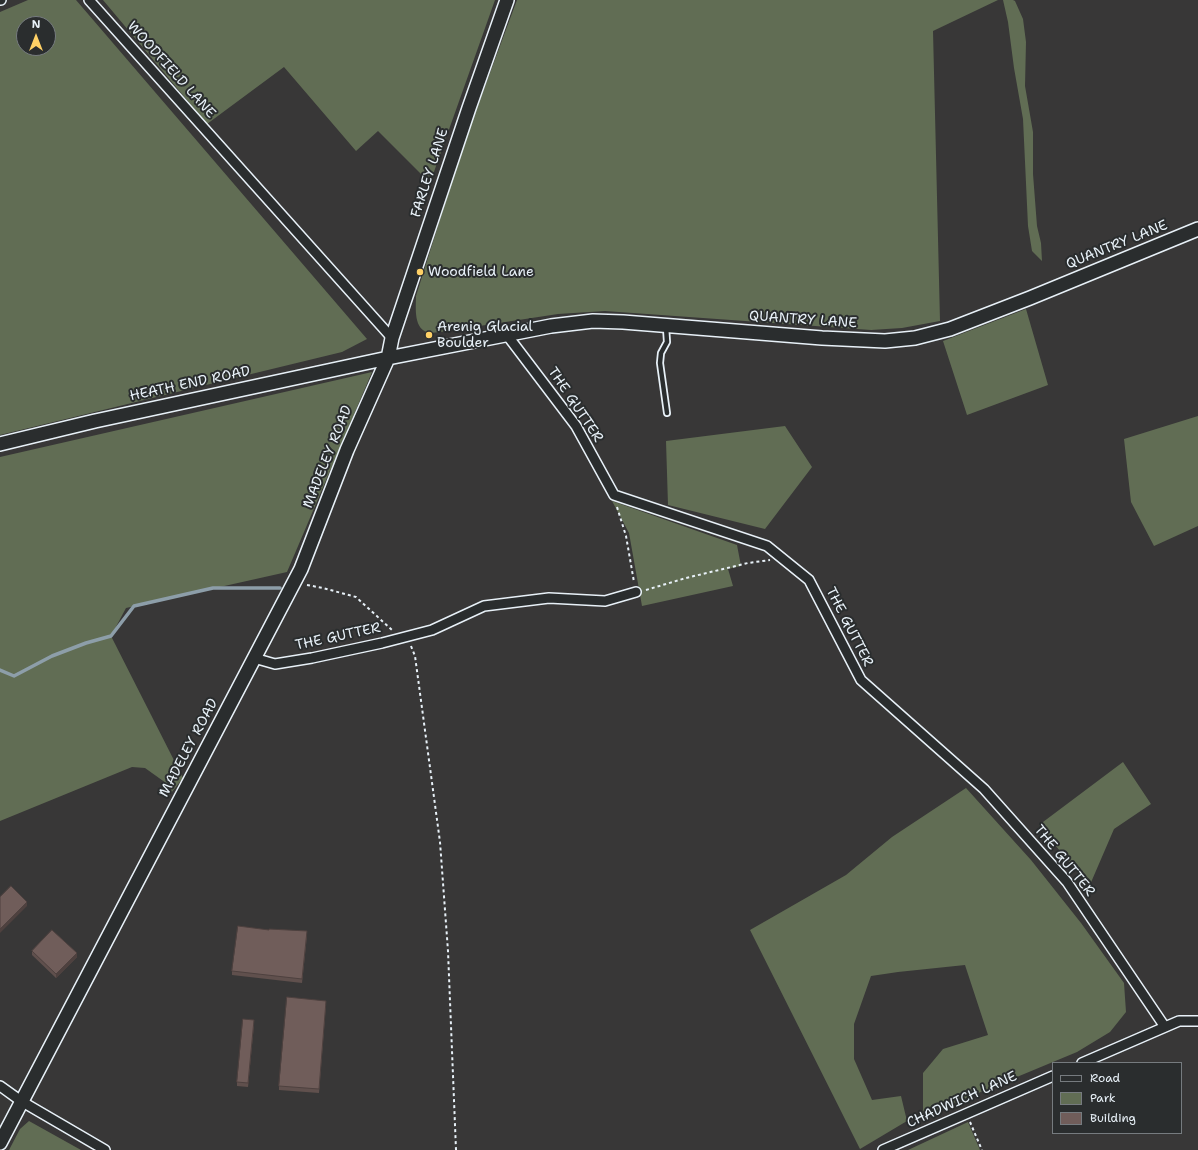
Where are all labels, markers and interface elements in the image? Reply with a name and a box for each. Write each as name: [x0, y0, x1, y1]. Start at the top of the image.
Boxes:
north arrow: [16, 16, 56, 56]
text: N: [32, 17, 40, 32]
street label: WOODFIELD LANE: [123, 18, 219, 122]
street label: FARLEY LANE: [408, 126, 452, 220]
street label: QUANTRY LANE: [1064, 217, 1170, 273]
place label: Woodfield Lane: [428, 264, 534, 280]
marker: Woodfield Lane: [415, 267, 425, 277]
street label: QUANTRY LANE: [749, 308, 857, 332]
place label: Arenig Glacial Boulder: [437, 319, 533, 352]
marker: Arenig Glacial Boulder: [424, 330, 434, 340]
street label: HEATH END ROAD: [128, 363, 252, 405]
street label: THE GUTTER: [544, 364, 606, 446]
street label: MADELEY ROAD: [300, 403, 356, 511]
street label: THE GUTTER: [822, 585, 876, 669]
street label: THE GUTTER: [294, 620, 382, 654]
street label: MADELEY ROAD: [156, 696, 222, 800]
street label: THE GUTTER: [1030, 822, 1098, 900]
legend: [1052, 1062, 1182, 1134]
street label: CHADWICH LANE: [904, 1068, 1020, 1132]
text: Road: [1090, 1070, 1120, 1086]
text: Park: [1090, 1090, 1116, 1106]
text: Building: [1090, 1110, 1136, 1126]

